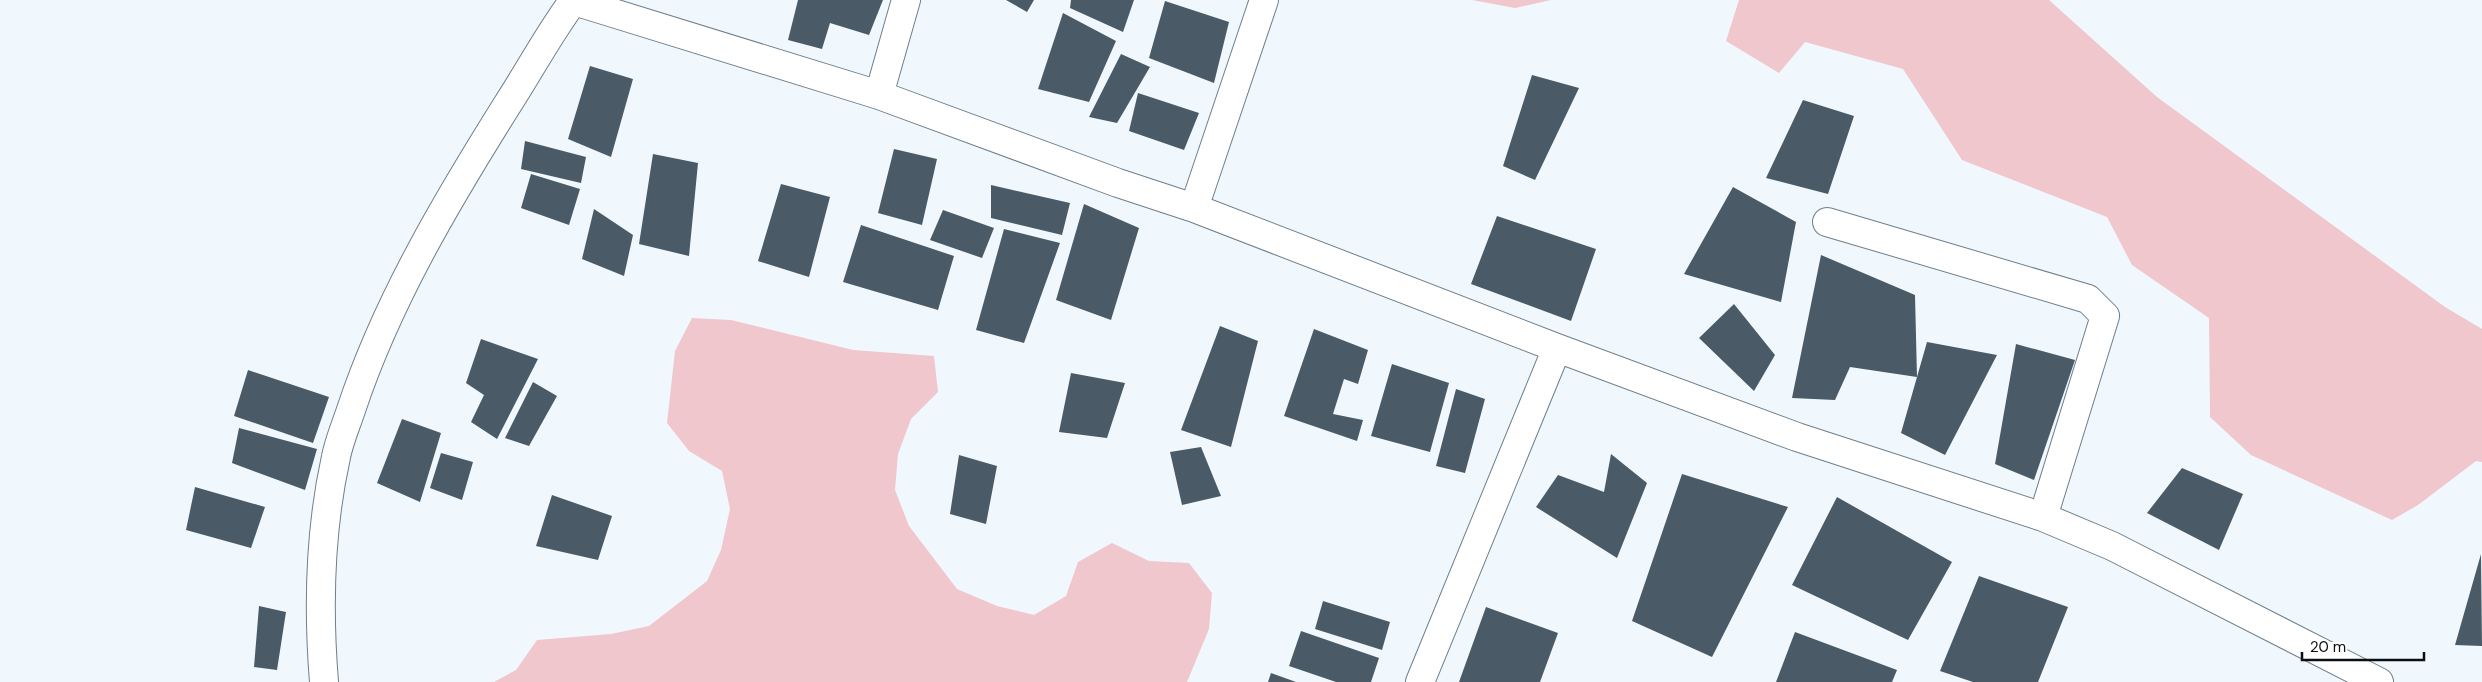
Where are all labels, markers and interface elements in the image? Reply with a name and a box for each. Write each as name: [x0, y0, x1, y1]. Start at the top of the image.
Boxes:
scale bar: [2302, 630, 2424, 662]
text: 20 m: [2310, 637, 2346, 657]

